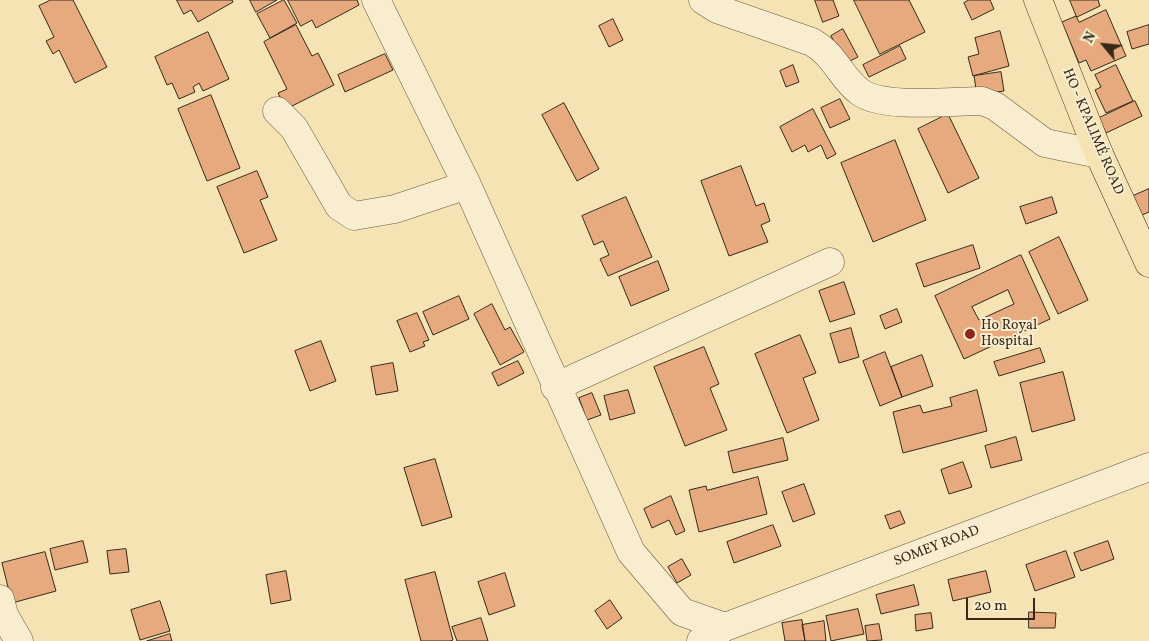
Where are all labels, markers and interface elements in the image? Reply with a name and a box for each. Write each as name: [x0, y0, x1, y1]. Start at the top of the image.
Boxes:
north arrow: [1079, 20, 1129, 70]
text: N: [1080, 29, 1101, 47]
street label: HO - KPALIMÉ ROAD: [1058, 66, 1126, 198]
place label: Ho Royal Hospital: [981, 318, 1037, 351]
marker: Ho Royal Hospital: [963, 327, 977, 341]
street label: SOMEY ROAD: [892, 523, 982, 571]
scale bar: [969, 588, 1038, 620]
text: 20 m: [974, 596, 1007, 617]

